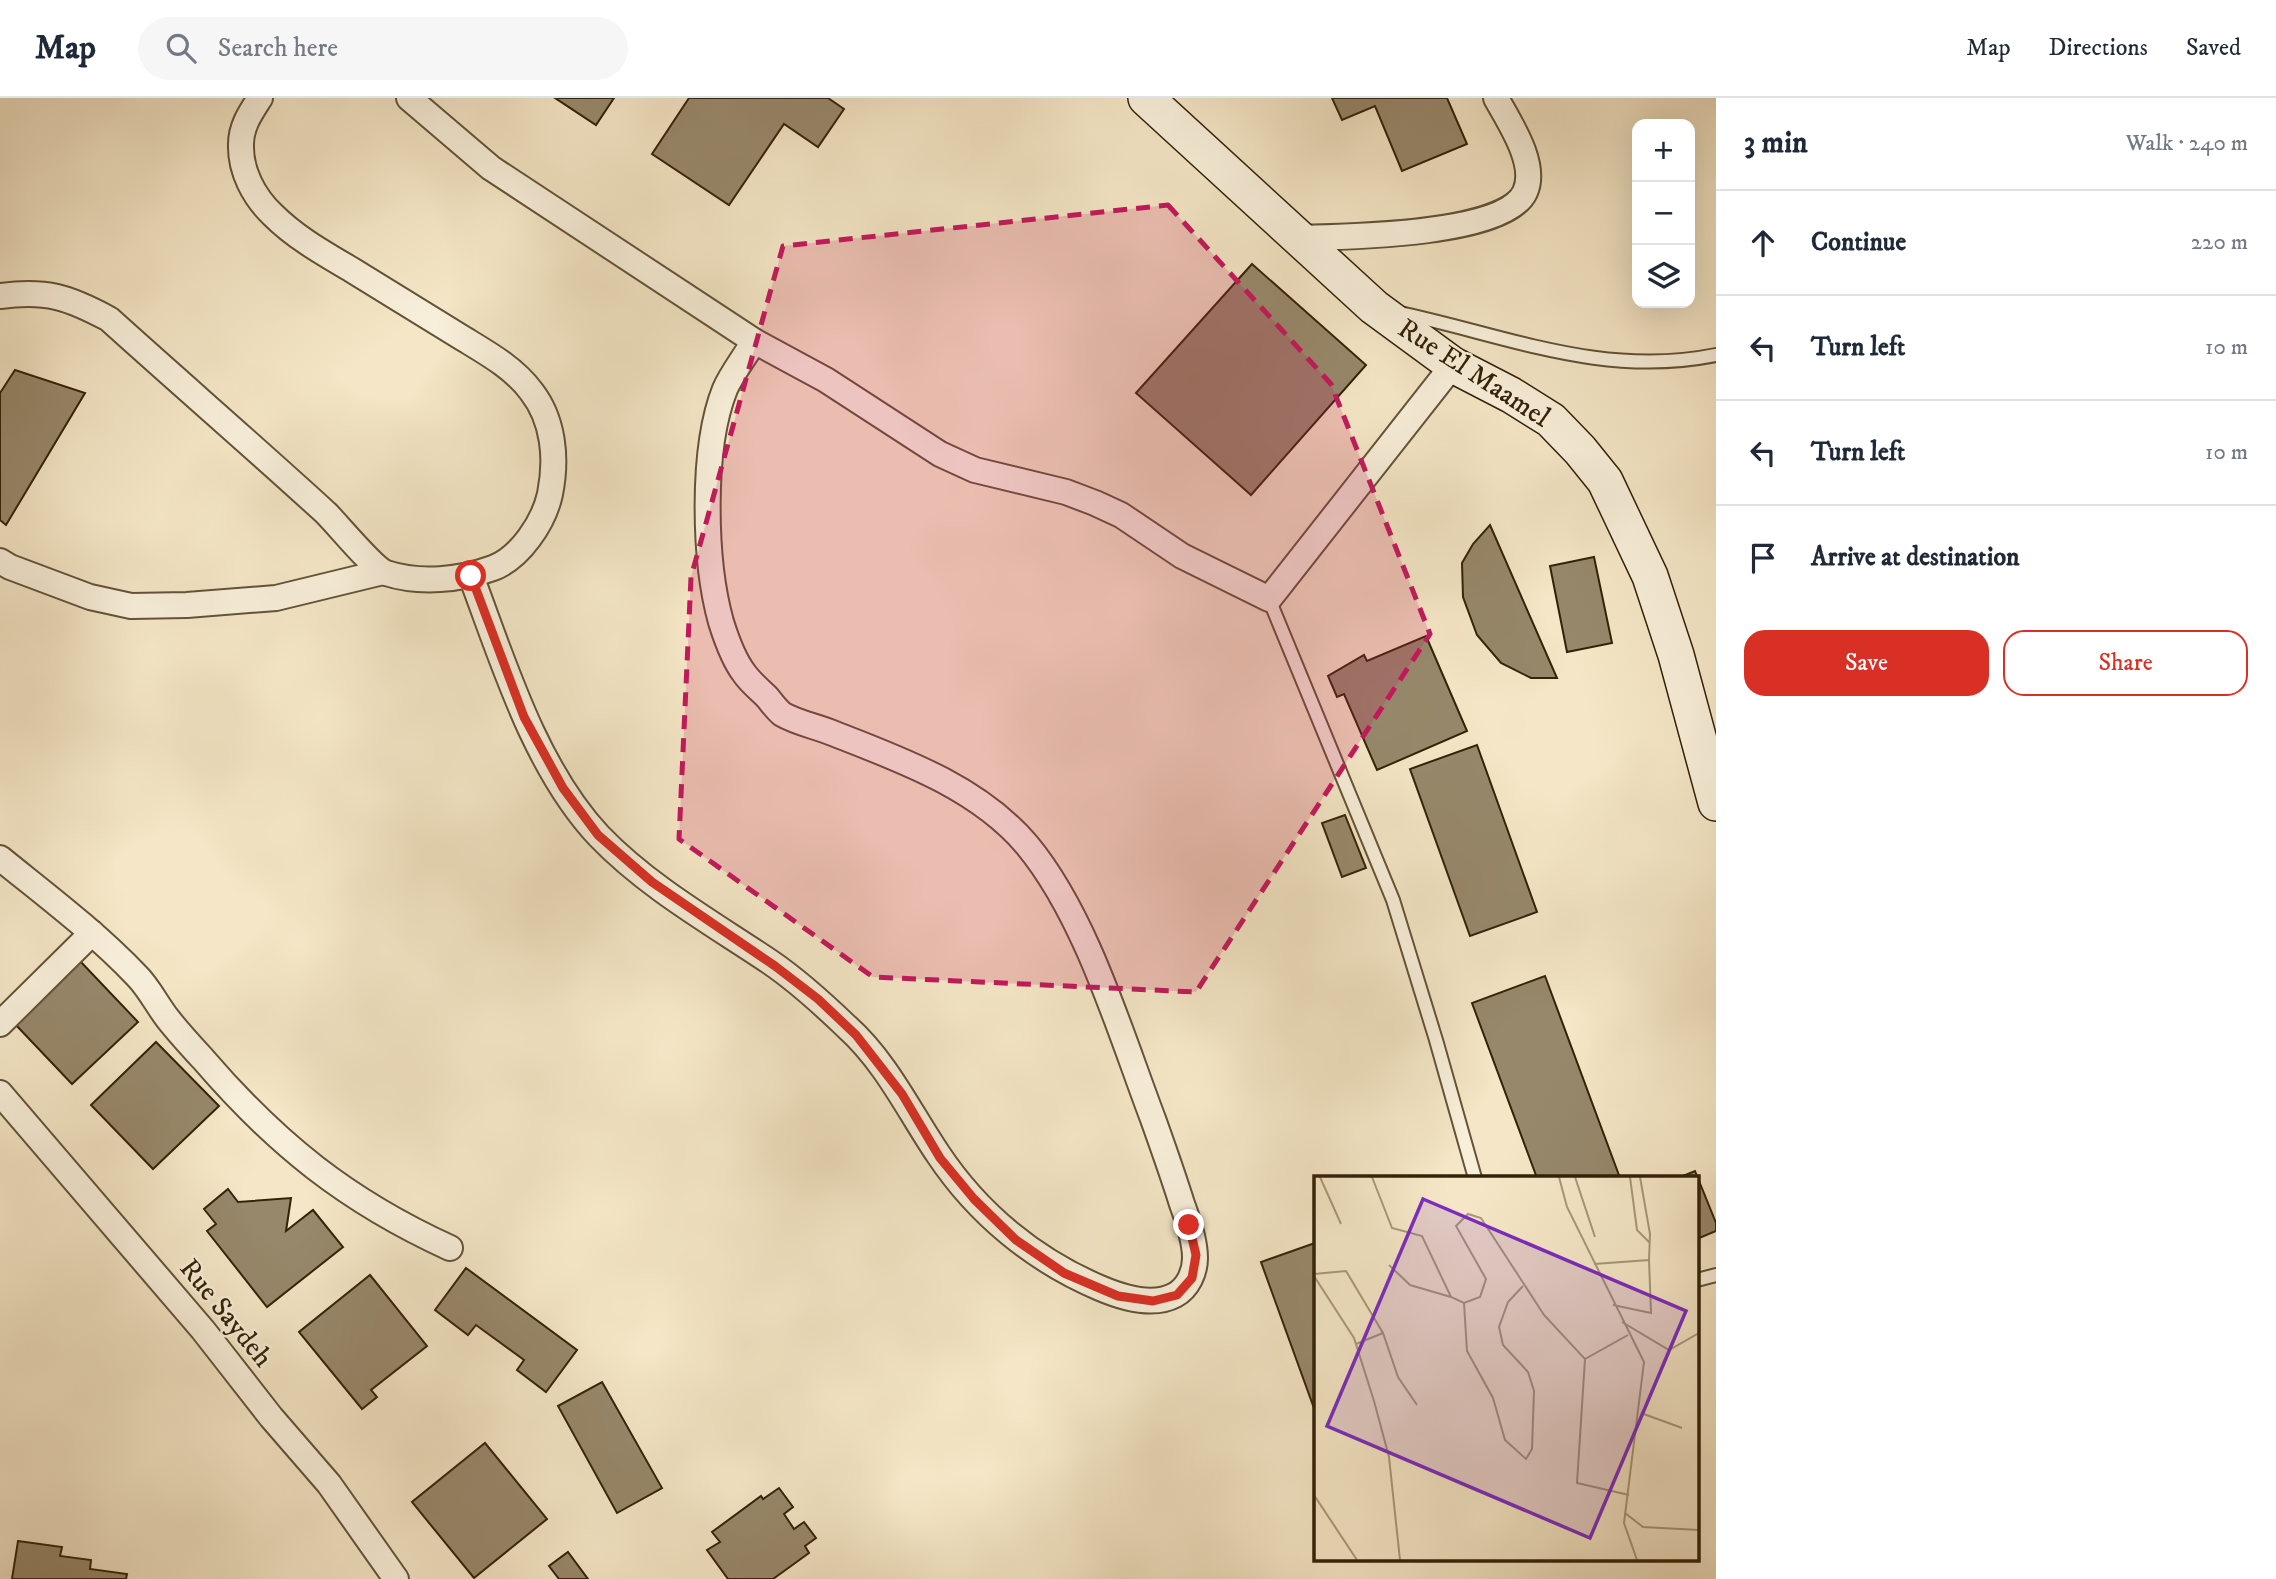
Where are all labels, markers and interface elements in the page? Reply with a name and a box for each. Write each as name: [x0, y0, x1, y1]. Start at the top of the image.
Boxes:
search box: [138, 17, 628, 80]
text: Map: [35, 28, 96, 69]
icon: search: [162, 29, 200, 67]
text: Search here: [218, 32, 338, 65]
text: Map: [1966, 33, 2011, 63]
text: Directions: [2049, 33, 2148, 63]
text: Saved: [2186, 33, 2241, 63]
map controls: [1632, 119, 1695, 308]
button: +: [1632, 119, 1695, 182]
text: 3 min: [1744, 125, 1808, 162]
text: Walk · 240 m: [2126, 129, 2248, 158]
button: −: [1632, 182, 1695, 245]
icon: ahead: [1744, 224, 1782, 262]
text: Continue: [1811, 226, 1906, 259]
text: 220 m: [2191, 228, 2248, 257]
button: layers: [1632, 245, 1695, 308]
street label: Rue El Maamel: [1391, 311, 1557, 435]
icon: left: [1744, 329, 1782, 367]
text: Turn left: [1811, 331, 1905, 364]
text: 10 m: [2205, 333, 2248, 362]
icon: left: [1744, 434, 1782, 472]
text: Turn left: [1811, 436, 1905, 469]
text: 10 m: [2205, 438, 2248, 467]
icon: arrive: [1744, 539, 1782, 577]
text: Arrive at destination: [1811, 541, 2020, 574]
route start: [455, 560, 486, 591]
button: Save: [1744, 630, 1989, 696]
button: Share: [2003, 630, 2248, 696]
inset map: [1314, 1176, 1699, 1562]
route end: [1173, 1209, 1204, 1240]
street label: Rue Saydeh: [172, 1252, 281, 1375]

